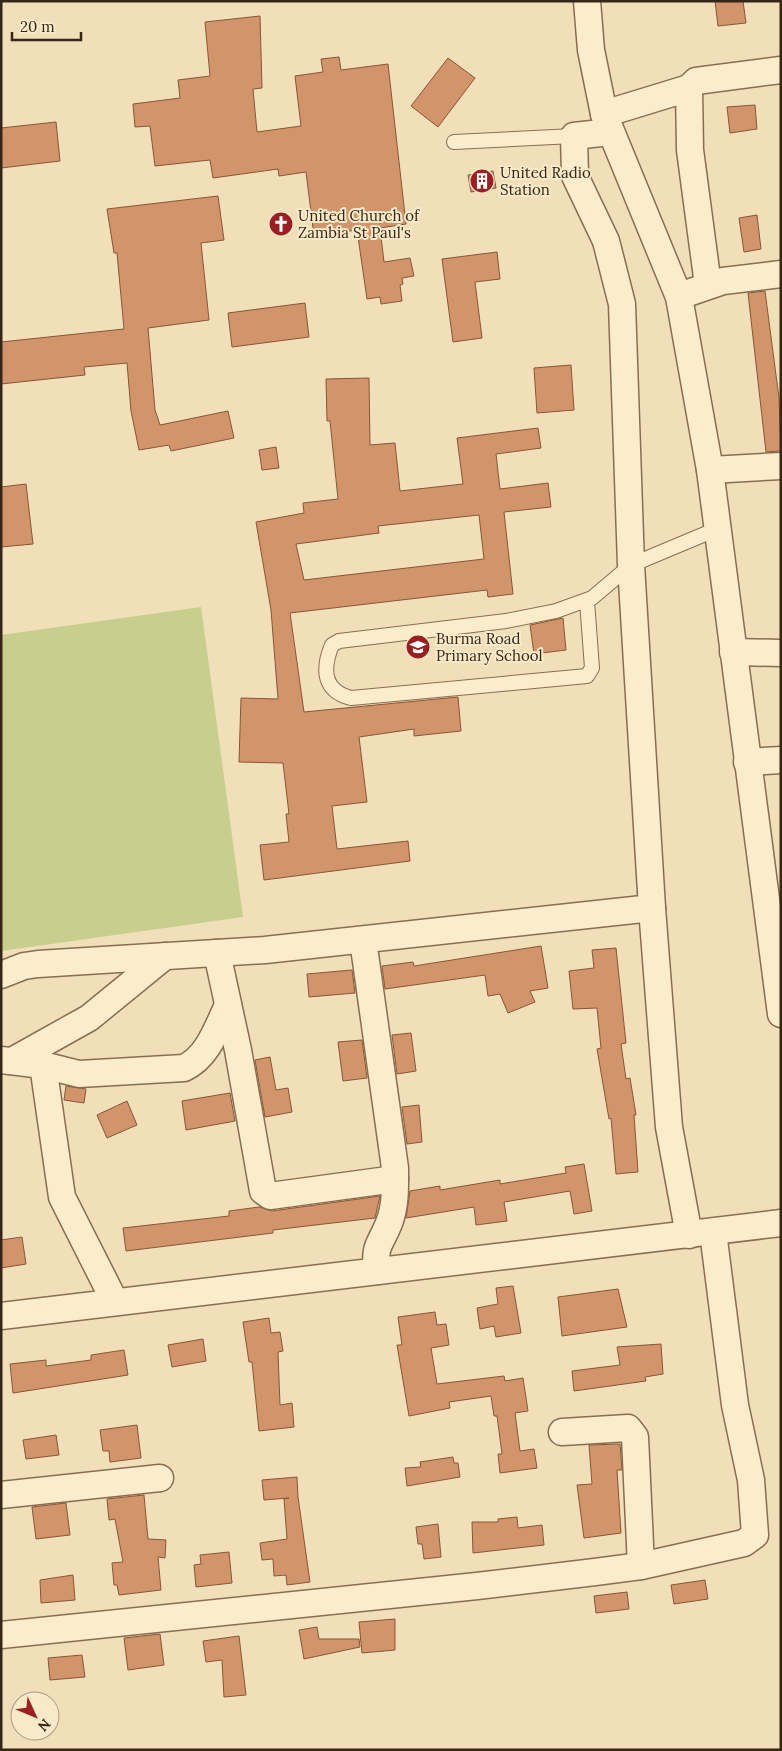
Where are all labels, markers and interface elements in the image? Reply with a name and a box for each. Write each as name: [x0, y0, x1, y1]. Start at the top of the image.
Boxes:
scale bar: [12, 10, 81, 42]
text: 20 m: [20, 17, 55, 36]
place label: United Radio Station: [500, 163, 591, 199]
building icon: United Radio Station: [469, 168, 495, 194]
place label: United Church of Zambia St Paul's: [298, 206, 420, 242]
church icon: United Church of Zambia St Paul's: [268, 211, 294, 237]
place label: Burma Road Primary School: [436, 629, 543, 665]
school or university icon: Burma Road Primary School: [405, 634, 431, 660]
north arrow: [10, 1691, 60, 1741]
text: N: [34, 1715, 55, 1735]

